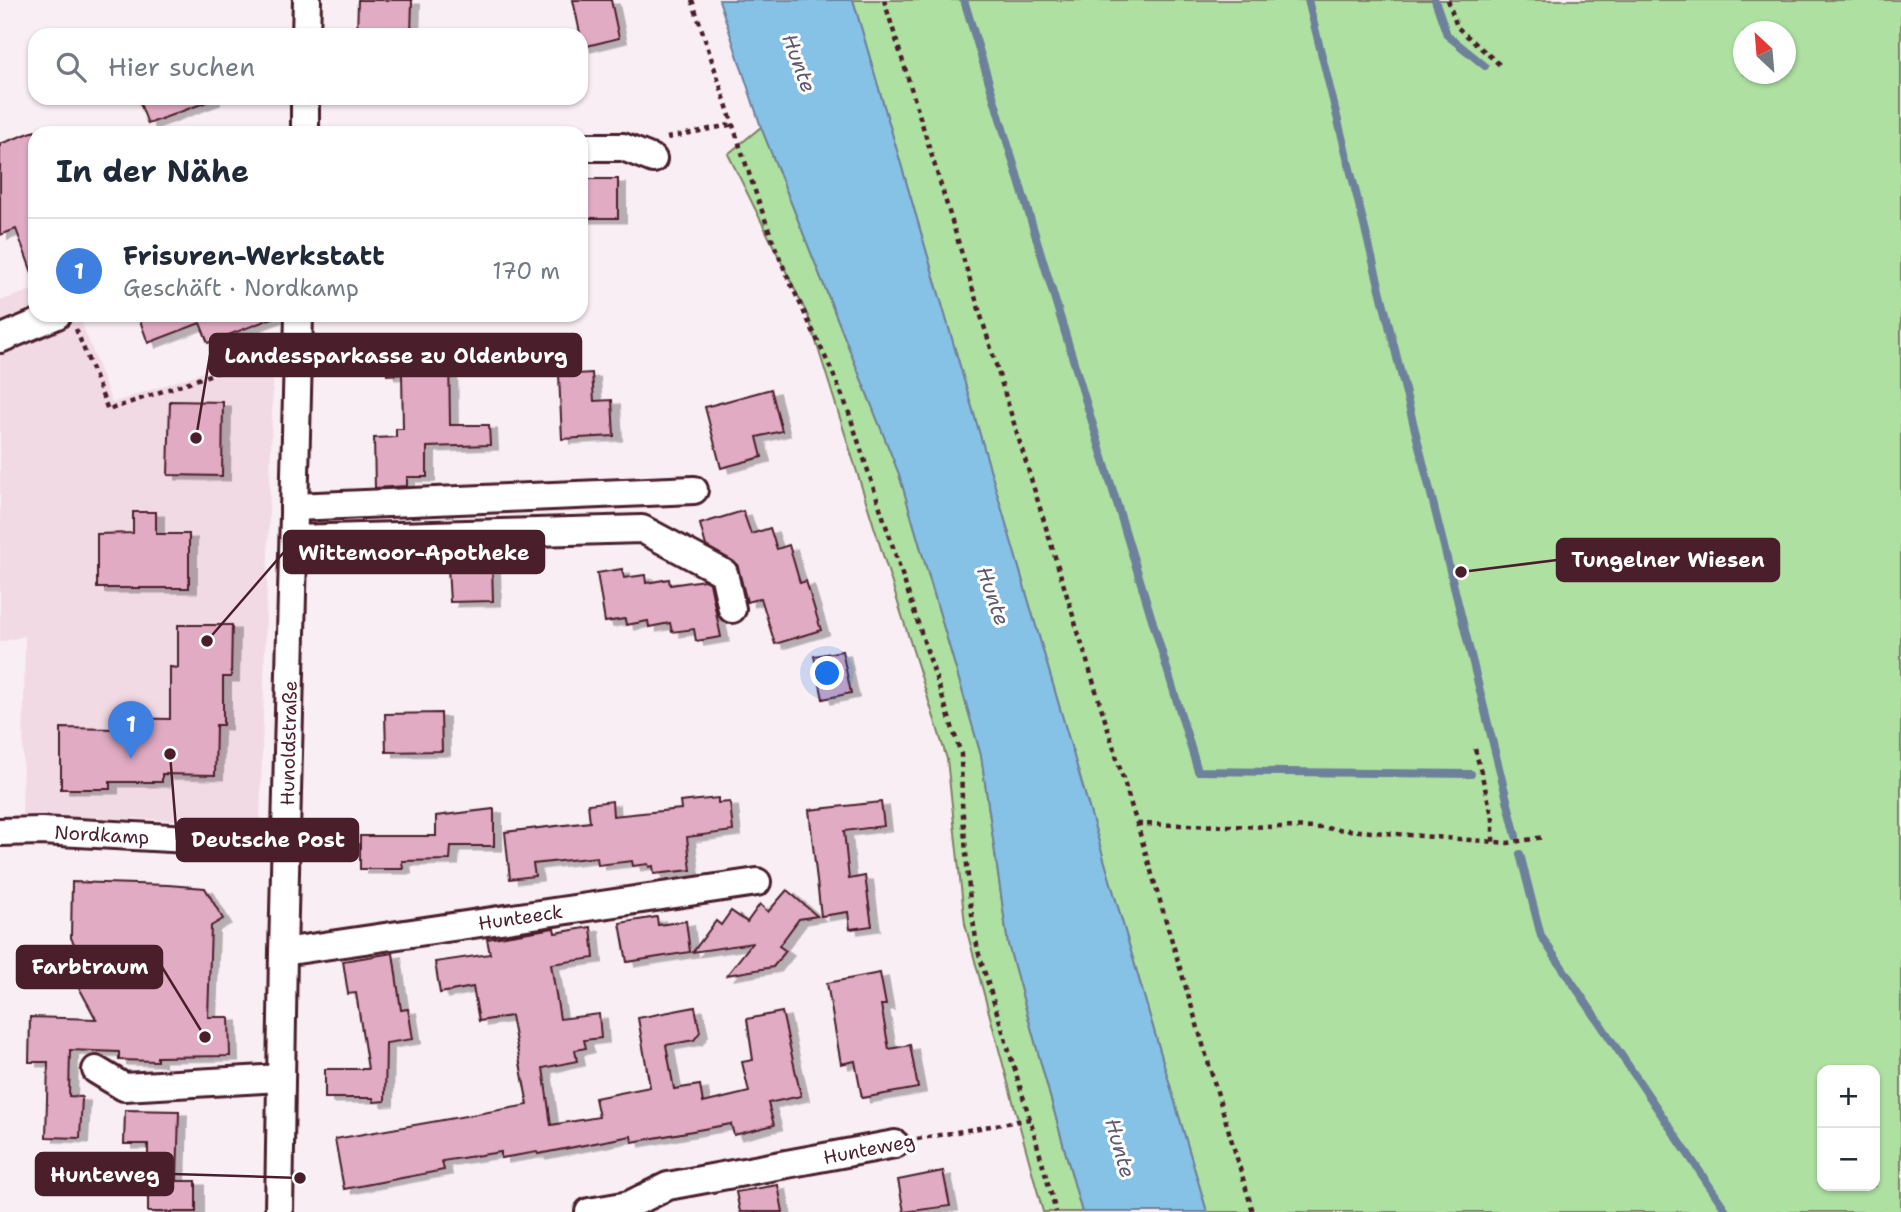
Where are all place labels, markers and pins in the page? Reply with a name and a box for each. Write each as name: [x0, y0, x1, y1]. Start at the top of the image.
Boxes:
callout: Landessparkasse zu Oldenburg: [210, 334, 581, 376]
callout: Wittemoor-Apotheke: [284, 531, 544, 573]
callout: Tungelner Wiesen: [1557, 539, 1779, 581]
pin: 1: [108, 701, 154, 759]
callout: Deutsche Post: [177, 819, 358, 861]
callout: Farbtraum: [17, 946, 162, 988]
callout: Hunteweg: [36, 1153, 173, 1195]

